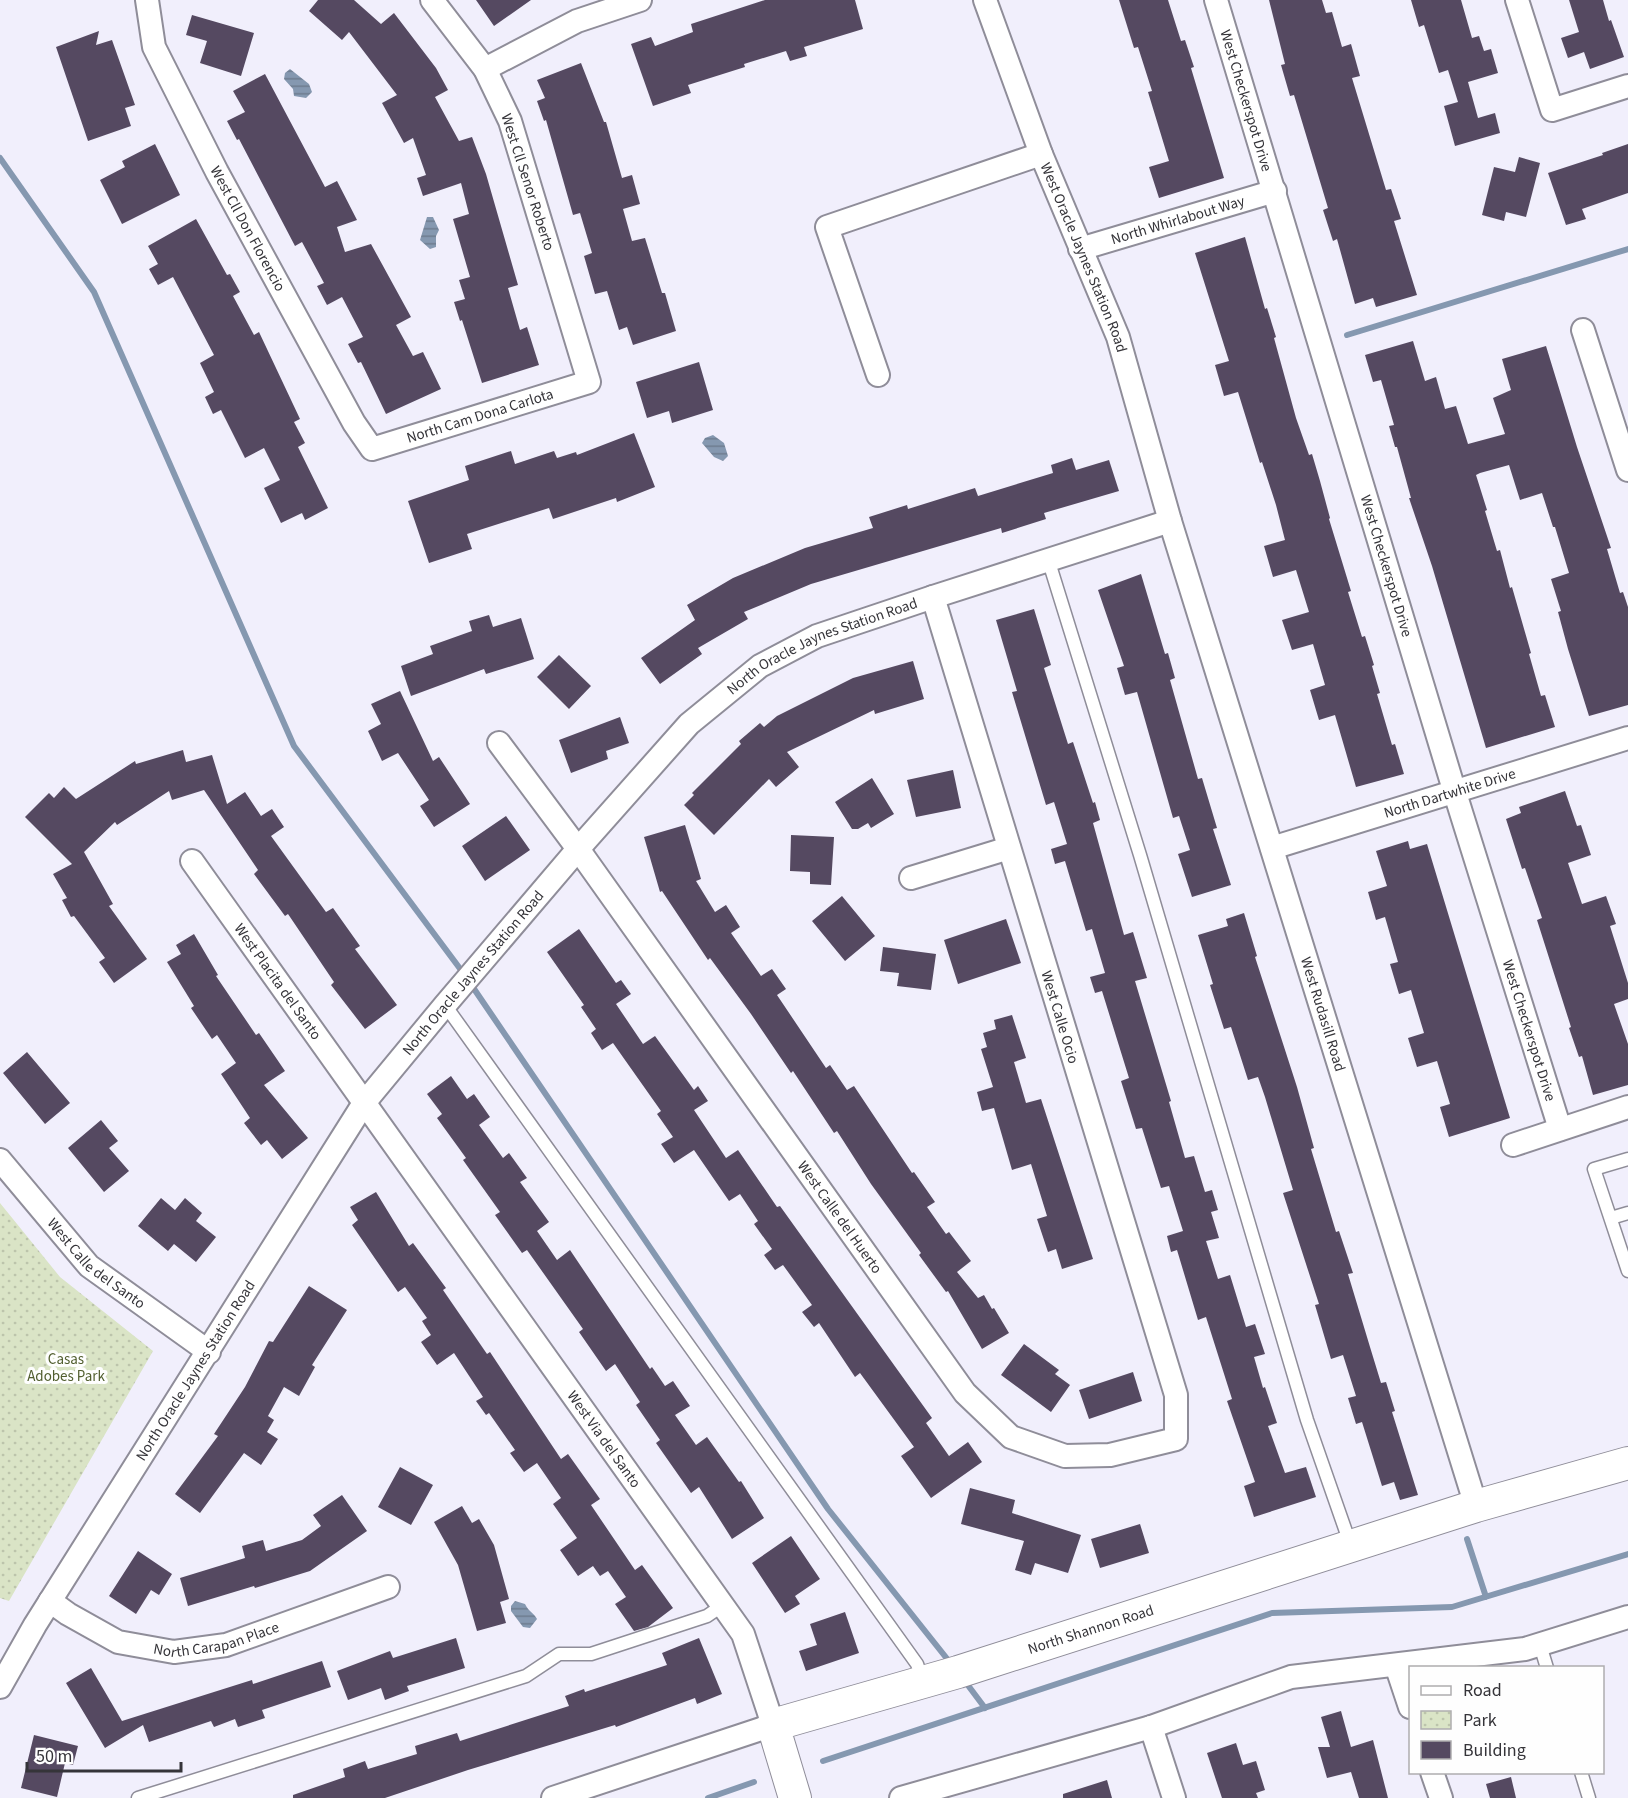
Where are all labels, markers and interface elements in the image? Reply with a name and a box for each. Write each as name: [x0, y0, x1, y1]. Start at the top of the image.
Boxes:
street label: West Checkerspot Drive: [1215, 27, 1277, 174]
street label: West Cll Senor Roberto: [495, 111, 560, 253]
street label: West Oracle Jaynes Station Road: [1035, 160, 1132, 355]
street label: West Cll Don Florencio: [205, 162, 290, 295]
street label: North Whirlabout Way: [1109, 191, 1247, 250]
street label: North Cam Dona Carlota: [404, 384, 556, 449]
street label: West Checkerspot Drive: [1355, 492, 1417, 640]
street label: North Oracle Jaynes Station Road: [723, 593, 920, 700]
street label: North Dartwhite Drive: [1381, 763, 1518, 824]
street label: North Oracle Jaynes Station Road: [398, 886, 549, 1060]
street label: West Placita del Santo: [229, 919, 326, 1044]
street label: West Rudasill Road: [1295, 954, 1350, 1074]
street label: West Checkerspot Drive: [1497, 957, 1561, 1104]
street label: West Calle Ocio: [1035, 968, 1084, 1066]
street label: West Calle del Huerto: [792, 1157, 887, 1278]
street label: West Calle del Santo: [42, 1214, 149, 1314]
street label: North Oracle Jaynes Station Road: [131, 1276, 261, 1465]
park label: Casas Adobes Park: [27, 1349, 105, 1387]
street label: West Via del Santo: [562, 1387, 646, 1492]
street label: North Shannon Road: [1025, 1600, 1156, 1660]
street label: North Carapan Place: [152, 1617, 282, 1663]
legend: [1409, 1666, 1604, 1774]
text: Road: [1463, 1678, 1502, 1703]
text: Park: [1463, 1708, 1497, 1733]
scale bar: [27, 1735, 182, 1773]
text: Building: [1463, 1738, 1526, 1763]
text: 50 m: [36, 1744, 72, 1769]

